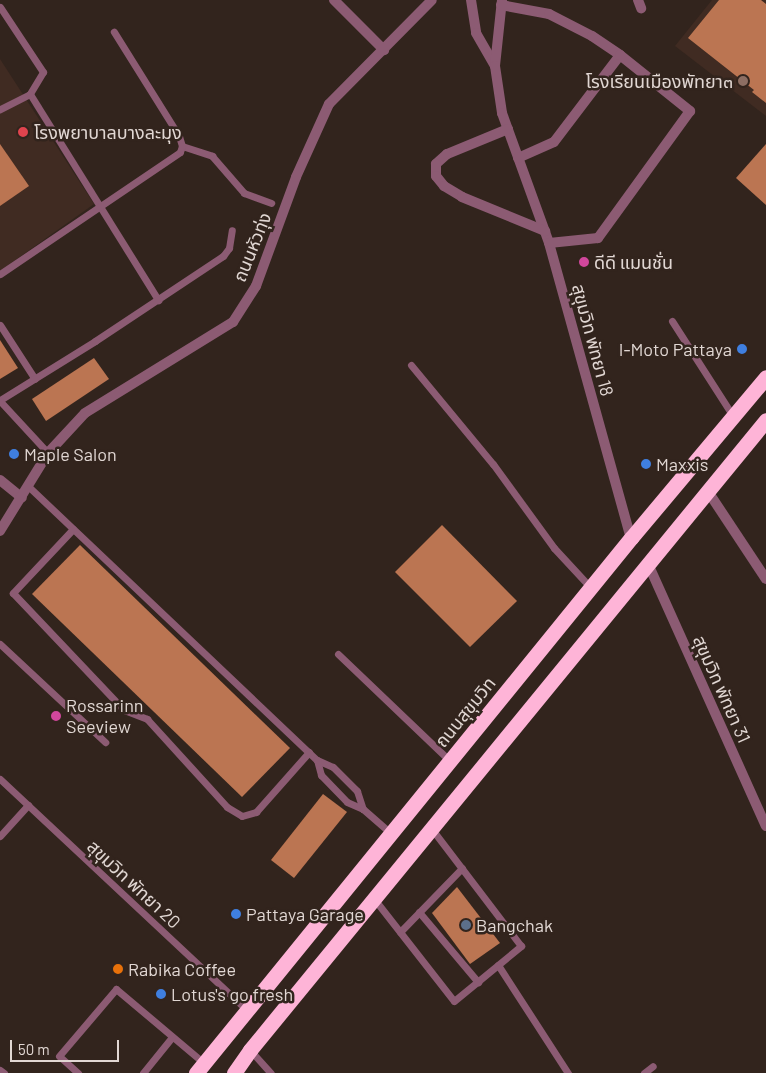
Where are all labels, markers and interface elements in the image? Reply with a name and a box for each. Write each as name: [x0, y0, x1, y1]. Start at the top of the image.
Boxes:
place label: โรงเรียนเมืองพัทยา๓: [586, 70, 733, 92]
marker: โรงเรียนเมืองพัทยา๓: [737, 75, 749, 87]
place label: โรงพยาบาลบางละมุง: [34, 121, 182, 143]
marker: โรงพยาบาลบางละมุง: [16, 125, 30, 139]
street label: ถนนหัวทุ่ง: [228, 209, 276, 285]
place label: ดีดี แมนชั่น: [594, 251, 673, 273]
marker: ดีดี แมนชั่น: [578, 256, 590, 268]
street label: สุขุมวิท พัทยา 18: [568, 281, 618, 399]
place label: I-Moto Pattaya: [619, 338, 732, 360]
marker: I-Moto Pattaya: [736, 343, 748, 355]
place label: Maple Salon: [24, 443, 117, 465]
marker: Maple Salon: [8, 448, 20, 460]
place label: Maxxis: [656, 453, 708, 475]
marker: Maxxis: [640, 458, 652, 470]
street label: สุขุมวิท พัทยา 31: [689, 632, 755, 746]
street label: ถนนสุขุมวิท: [430, 673, 500, 751]
place label: Rossarinn Seeview: [66, 695, 144, 738]
marker: Rossarinn Seeview: [50, 710, 62, 722]
street label: สุขุมวิท พัทยา 20: [83, 835, 185, 933]
place label: Pattaya Garage: [246, 903, 364, 925]
marker: Pattaya Garage: [230, 908, 242, 920]
place label: Bangchak: [476, 914, 553, 936]
marker: Bangchak: [460, 919, 472, 931]
place label: Rabika Coffee: [128, 958, 236, 980]
marker: Rabika Coffee: [112, 963, 124, 975]
place label: Lotus's go fresh: [171, 983, 293, 1005]
marker: Lotus's go fresh: [155, 988, 167, 1000]
scale bar: [12, 1030, 121, 1062]
text: 50 m: [18, 1040, 50, 1058]

